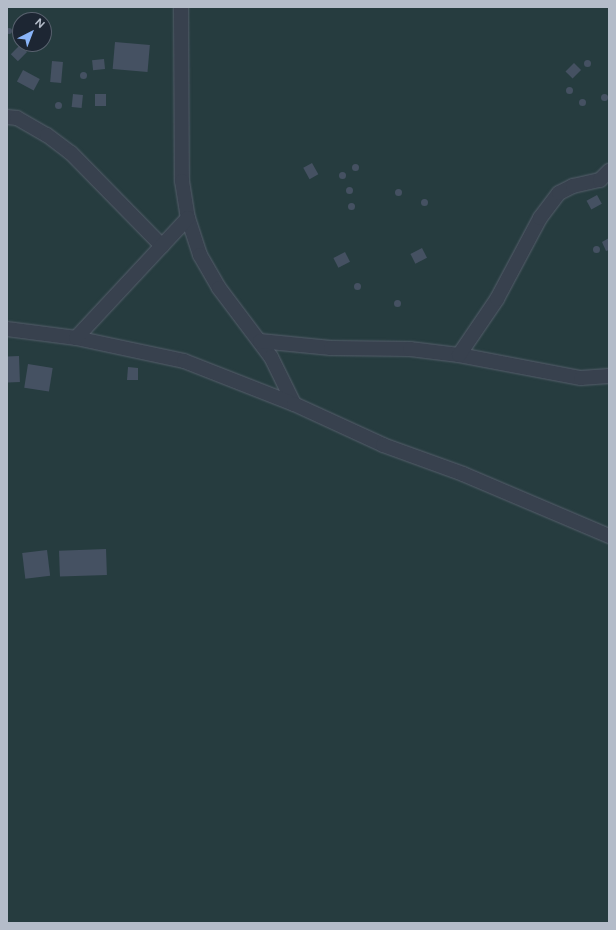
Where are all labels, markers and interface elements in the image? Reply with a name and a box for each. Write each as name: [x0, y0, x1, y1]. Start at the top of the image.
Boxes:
north arrow: [12, 12, 52, 52]
text: N: [32, 16, 47, 31]

